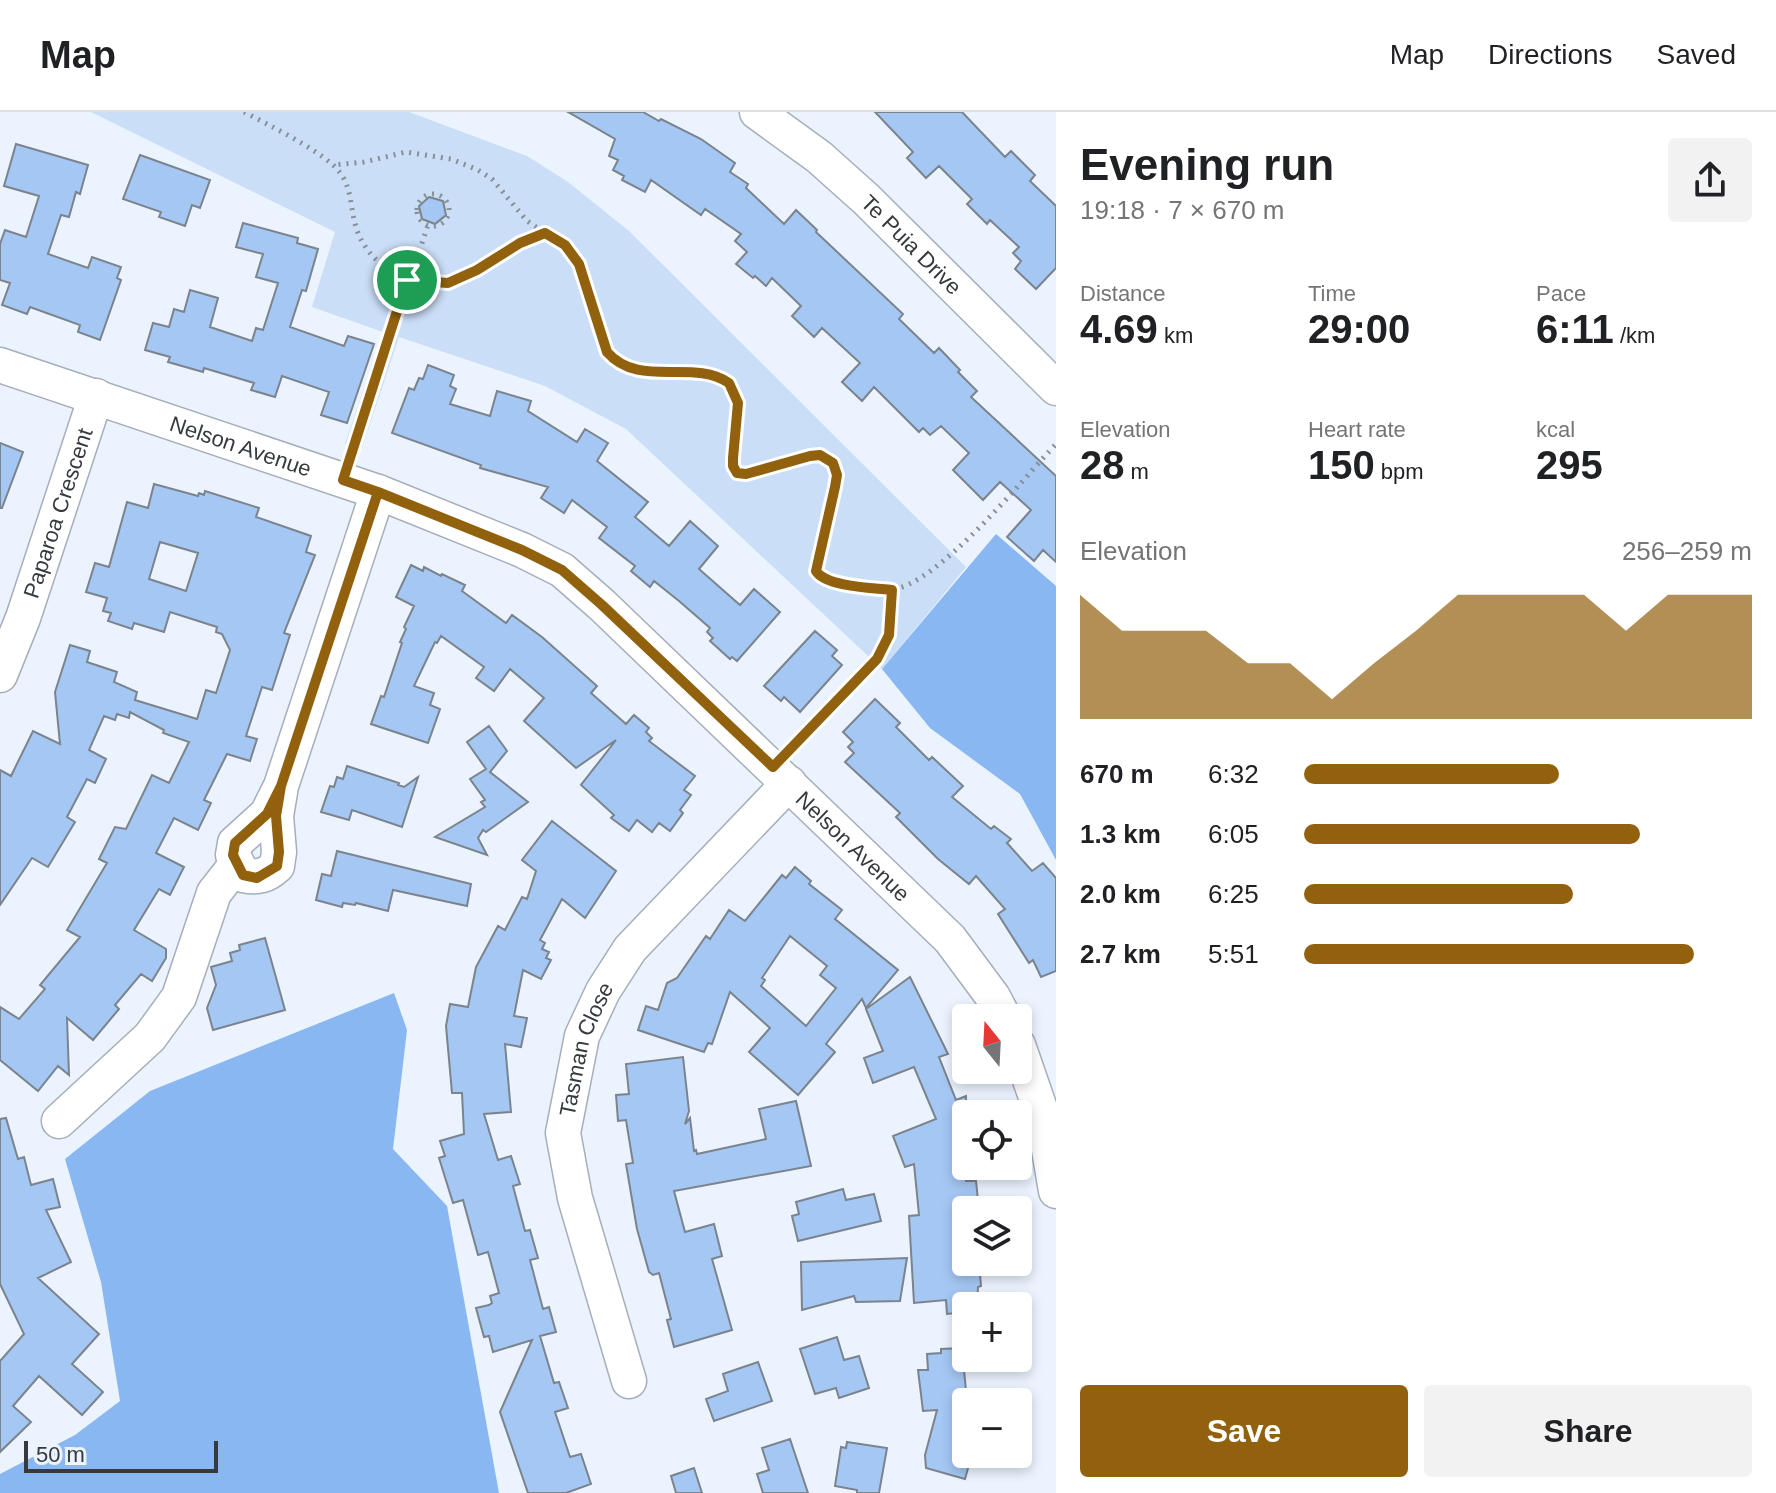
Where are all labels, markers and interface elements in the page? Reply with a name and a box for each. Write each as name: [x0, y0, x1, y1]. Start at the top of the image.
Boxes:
text: Map: [40, 34, 116, 76]
text: Map: [1390, 39, 1444, 70]
text: Directions: [1488, 39, 1613, 70]
text: Saved: [1657, 39, 1736, 70]
button: share: [1668, 138, 1752, 222]
text: Evening run: [1080, 140, 1334, 189]
street label: Te Puia Drive: [856, 189, 967, 299]
text: 19:18 · 7 × 670 m: [1080, 195, 1285, 225]
pin: [373, 246, 441, 314]
icon: arrive: [385, 258, 429, 302]
text: Distance: [1080, 281, 1166, 306]
text: Time: [1308, 281, 1356, 306]
text: Pace: [1536, 281, 1586, 306]
text: 4.69: [1080, 307, 1158, 351]
text: 29:00: [1308, 307, 1410, 351]
text: 6:11: [1536, 307, 1614, 351]
text: km: [1158, 323, 1193, 348]
text: /km: [1614, 323, 1655, 348]
street label: Nelson Avenue: [167, 411, 315, 481]
text: Elevation: [1080, 417, 1171, 442]
text: Heart rate: [1308, 417, 1406, 442]
text: kcal: [1536, 417, 1575, 442]
street label: Paparoa Crescent: [18, 425, 97, 601]
text: 28: [1080, 443, 1125, 487]
text: 150: [1308, 443, 1375, 487]
text: 295: [1536, 443, 1603, 487]
text: m: [1125, 459, 1149, 484]
text: bpm: [1375, 459, 1424, 484]
text: Elevation: [1080, 536, 1187, 566]
text: 256–259 m: [1622, 536, 1752, 566]
text: 670 m: [1080, 759, 1154, 789]
text: 6:32: [1208, 759, 1259, 789]
street label: Nelson Avenue: [791, 786, 915, 906]
text: 1.3 km: [1080, 819, 1161, 849]
text: 6:05: [1208, 819, 1259, 849]
text: 2.0 km: [1080, 879, 1161, 909]
text: 6:25: [1208, 879, 1259, 909]
text: 2.7 km: [1080, 939, 1161, 969]
text: 5:51: [1208, 939, 1259, 969]
street label: Tasman Close: [554, 977, 618, 1118]
north arrow: [952, 1004, 1032, 1084]
map controls: [952, 1004, 1032, 1468]
button: locate: [952, 1100, 1032, 1180]
button: layers: [952, 1196, 1032, 1276]
button: +: [952, 1292, 1032, 1372]
button: Save: [1080, 1385, 1408, 1477]
button: Share: [1424, 1385, 1752, 1477]
button: −: [952, 1388, 1032, 1468]
scale bar: [24, 1437, 218, 1473]
text: 50 m: [36, 1442, 85, 1467]

